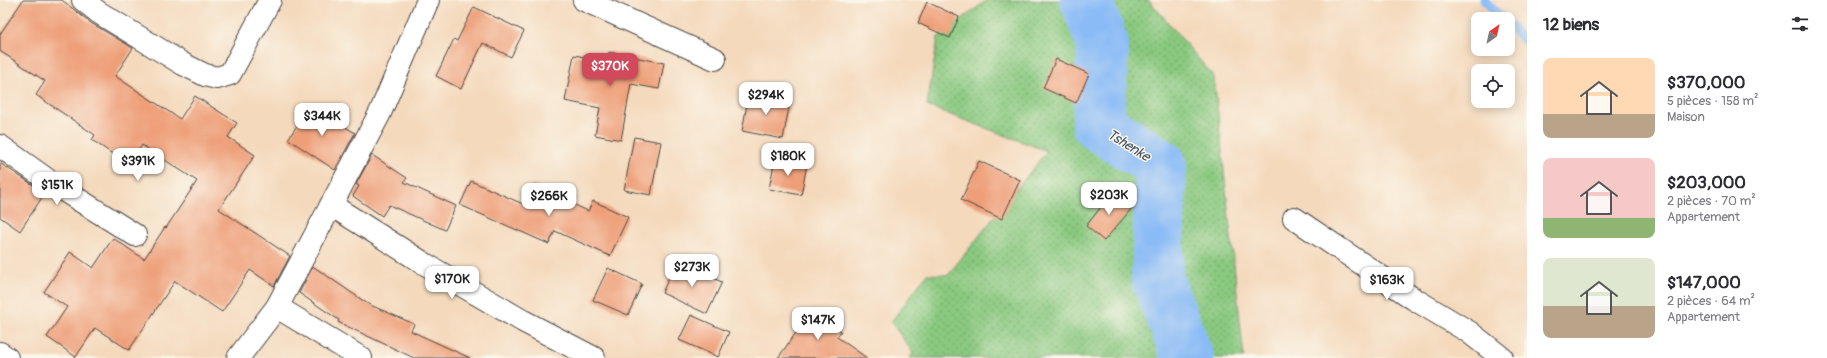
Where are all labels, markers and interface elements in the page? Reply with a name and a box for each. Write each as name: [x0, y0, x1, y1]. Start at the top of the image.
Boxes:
north arrow: [1471, 12, 1515, 56]
map controls: [1471, 12, 1515, 108]
icon: filters: [1789, 13, 1811, 35]
text: 12 biens: [1543, 14, 1599, 35]
pin: $370K: [582, 53, 638, 87]
text: $370K: [591, 58, 629, 74]
button: locate: [1471, 64, 1515, 108]
text: $370,000: [1667, 72, 1745, 93]
icon: home: [1575, 74, 1623, 122]
pin: $294K: [738, 82, 794, 116]
text: $294K: [748, 87, 784, 103]
text: 5 pièces · 158 m²: [1667, 93, 1758, 109]
pin: $344K: [294, 103, 350, 137]
text: $344K: [303, 108, 341, 124]
text: Maison: [1667, 109, 1705, 125]
water label: Tshenke: [1104, 126, 1155, 166]
pin: $180K: [760, 143, 816, 177]
pin: $391K: [110, 148, 166, 182]
text: $180K: [770, 148, 806, 164]
text: $391K: [121, 153, 155, 169]
pin: $151K: [29, 172, 85, 206]
text: $203,000: [1667, 172, 1746, 193]
icon: home: [1575, 174, 1623, 222]
text: $151K: [41, 177, 73, 193]
pin: $203K: [1081, 182, 1137, 216]
pin: $266K: [521, 183, 577, 217]
text: $203K: [1090, 187, 1128, 203]
text: $266K: [530, 188, 568, 204]
text: 2 pièces · 70 m²: [1667, 193, 1756, 209]
text: Appartement: [1667, 209, 1740, 225]
pin: $273K: [664, 254, 720, 288]
text: $273K: [674, 259, 710, 275]
pin: $170K: [424, 266, 480, 300]
pin: $163K: [1359, 267, 1415, 301]
text: $170K: [434, 271, 470, 287]
text: $163K: [1370, 272, 1404, 288]
text: $147,000: [1667, 272, 1741, 293]
icon: home: [1575, 274, 1623, 322]
text: 2 pièces · 64 m²: [1667, 293, 1755, 309]
pin: $147K: [790, 307, 846, 341]
text: Appartement: [1667, 309, 1740, 325]
text: $147K: [801, 312, 835, 328]

